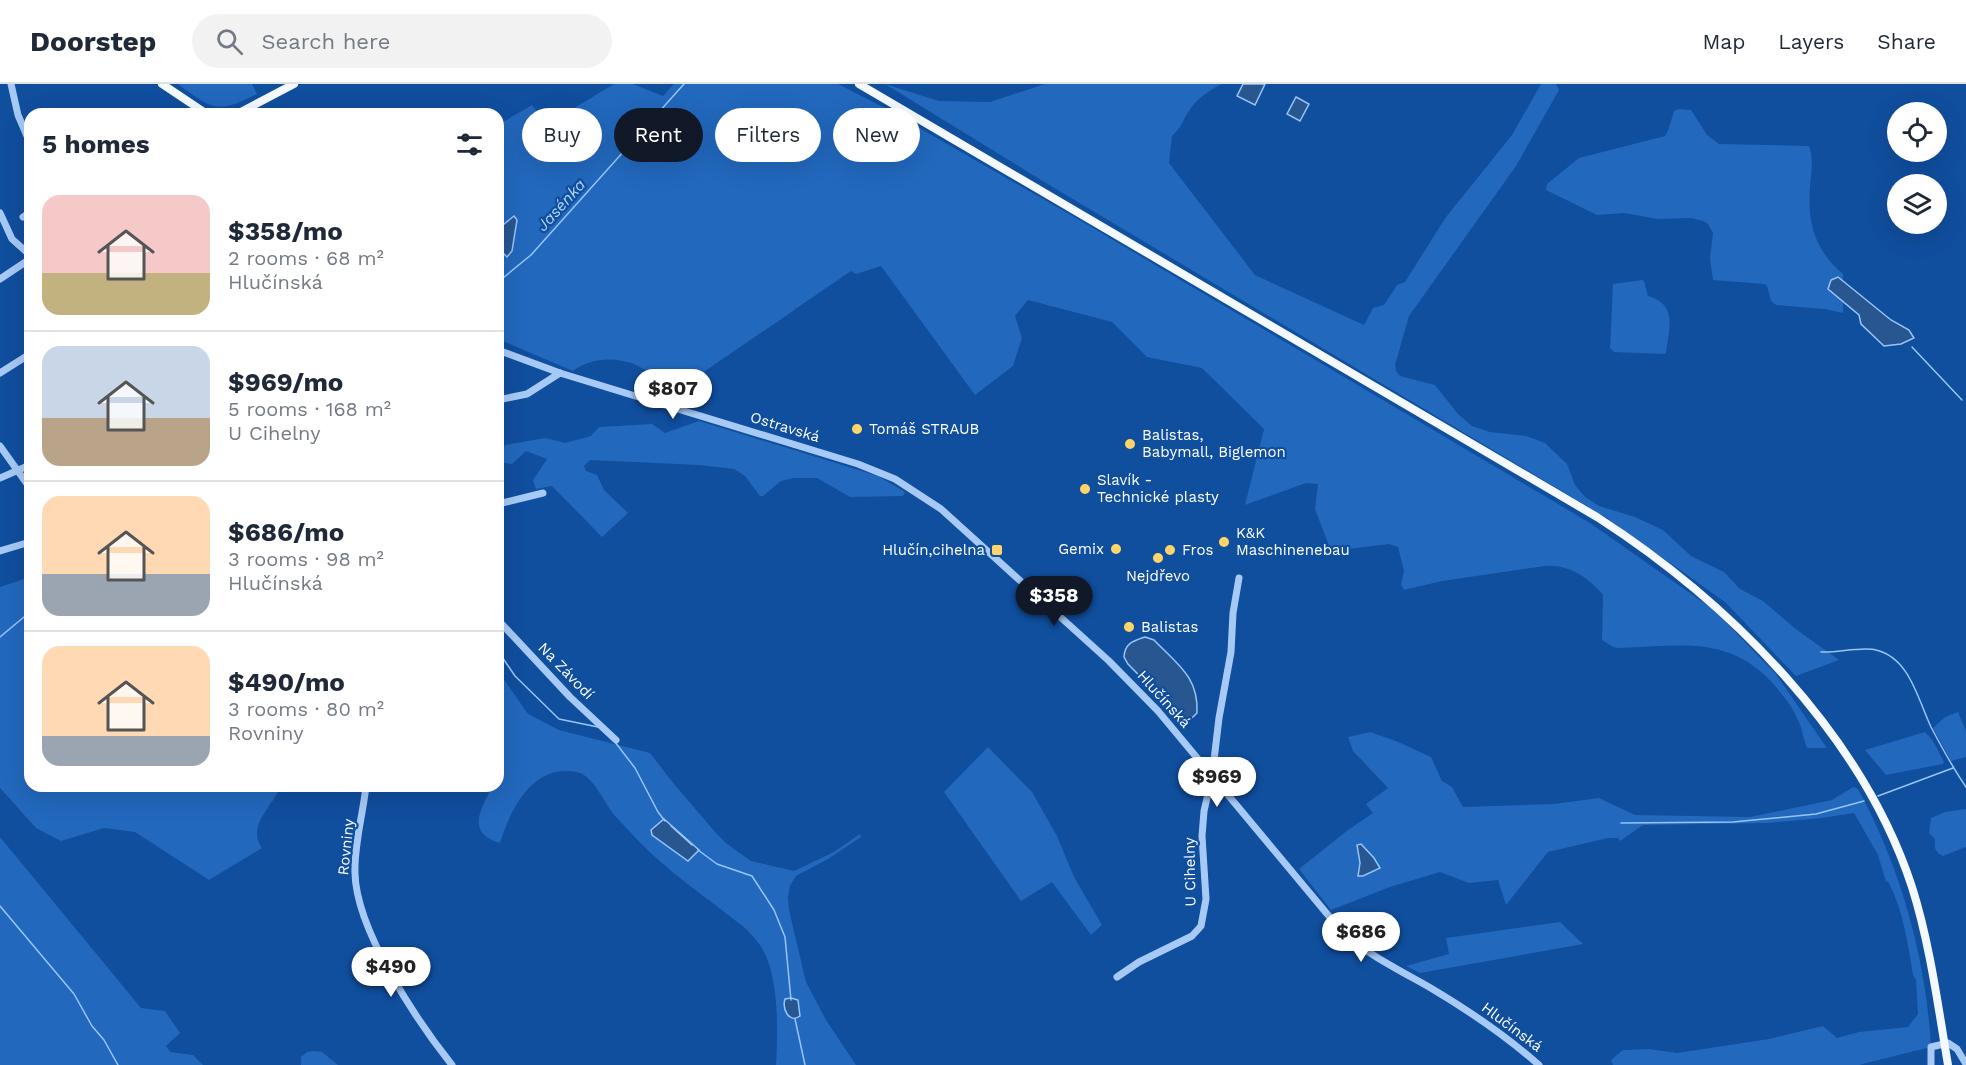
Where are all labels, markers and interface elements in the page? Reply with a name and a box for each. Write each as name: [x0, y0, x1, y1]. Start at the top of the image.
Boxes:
search box: [192, 14, 612, 68]
text: Doorstep: [30, 25, 156, 58]
icon: search: [213, 25, 246, 58]
text: Search here: [261, 29, 390, 54]
text: Map: [1702, 29, 1745, 54]
text: Layers: [1778, 29, 1844, 54]
text: Share: [1877, 29, 1936, 54]
map controls: [1887, 102, 1947, 234]
button: locate: [1887, 102, 1947, 162]
chip: Buy: [522, 108, 602, 162]
chip: Rent: [614, 108, 703, 162]
chip: Filters: [715, 108, 821, 162]
chip: New: [833, 108, 920, 162]
icon: filters: [453, 128, 486, 161]
text: 5 homes: [42, 129, 150, 159]
button: layers: [1887, 174, 1947, 234]
water label: Jasénka: [533, 175, 589, 235]
text: $358/mo: [228, 216, 343, 246]
icon: home: [90, 219, 162, 291]
text: 2 rooms · 68 m²: [228, 246, 384, 270]
text: Hlučínská: [228, 270, 323, 294]
text: $969/mo: [228, 367, 343, 397]
pin: $807: [637, 369, 709, 420]
icon: home: [90, 370, 162, 442]
text: $807: [648, 376, 698, 400]
text: 5 rooms · 168 m²: [228, 397, 391, 421]
street label: Ostravská: [748, 408, 822, 446]
place label: Tomáš STRAUB: [869, 420, 979, 438]
text: U Cihelny: [228, 421, 320, 445]
marker: Tomáš STRAUB: [850, 422, 864, 436]
place label: Balistas, Babymall, Biglemon: [1142, 426, 1286, 461]
marker: Balistas, Babymall, Biglemon: [1123, 437, 1137, 451]
place label: Slavík - Technické plasty: [1097, 471, 1219, 506]
marker: Slavík - Technické plasty: [1078, 482, 1092, 496]
text: $686/mo: [228, 517, 344, 547]
icon: home: [90, 520, 162, 592]
place label: K&K Maschinenebau: [1236, 524, 1350, 559]
marker: K&K Maschinenebau: [1217, 535, 1231, 549]
place label: Gemix: [1058, 540, 1104, 558]
place label: Hlučín,cihelna: [882, 541, 986, 559]
place label: Fros: [1182, 541, 1213, 559]
marker: Gemix: [1109, 542, 1123, 556]
marker: Hlučín,cihelna: [990, 543, 1004, 557]
marker: Fros: [1163, 543, 1177, 557]
text: 3 rooms · 98 m²: [228, 547, 384, 571]
marker: Nejdřevo: [1151, 551, 1165, 565]
place label: Nejdřevo: [1126, 567, 1190, 585]
text: Hlučínská: [228, 571, 323, 595]
pin: $358: [1018, 576, 1090, 627]
text: $358: [1030, 583, 1078, 607]
place label: Balistas: [1141, 618, 1199, 636]
marker: Balistas: [1122, 620, 1136, 634]
street label: Na Závodí: [534, 639, 598, 703]
text: $490/mo: [228, 667, 345, 697]
street label: Hlučínská: [1133, 667, 1195, 732]
icon: home: [90, 670, 162, 742]
text: 3 rooms · 80 m²: [228, 697, 384, 721]
text: Rovniny: [228, 721, 303, 745]
pin: $969: [1181, 757, 1253, 808]
text: $969: [1192, 764, 1242, 788]
street label: Rovniny: [334, 818, 358, 876]
street label: U Cihelny: [1180, 837, 1200, 907]
pin: $686: [1325, 912, 1397, 963]
text: $686: [1336, 919, 1386, 943]
pin: $490: [355, 947, 427, 998]
text: $490: [366, 954, 416, 978]
street label: Hlučínská: [1478, 998, 1546, 1056]

